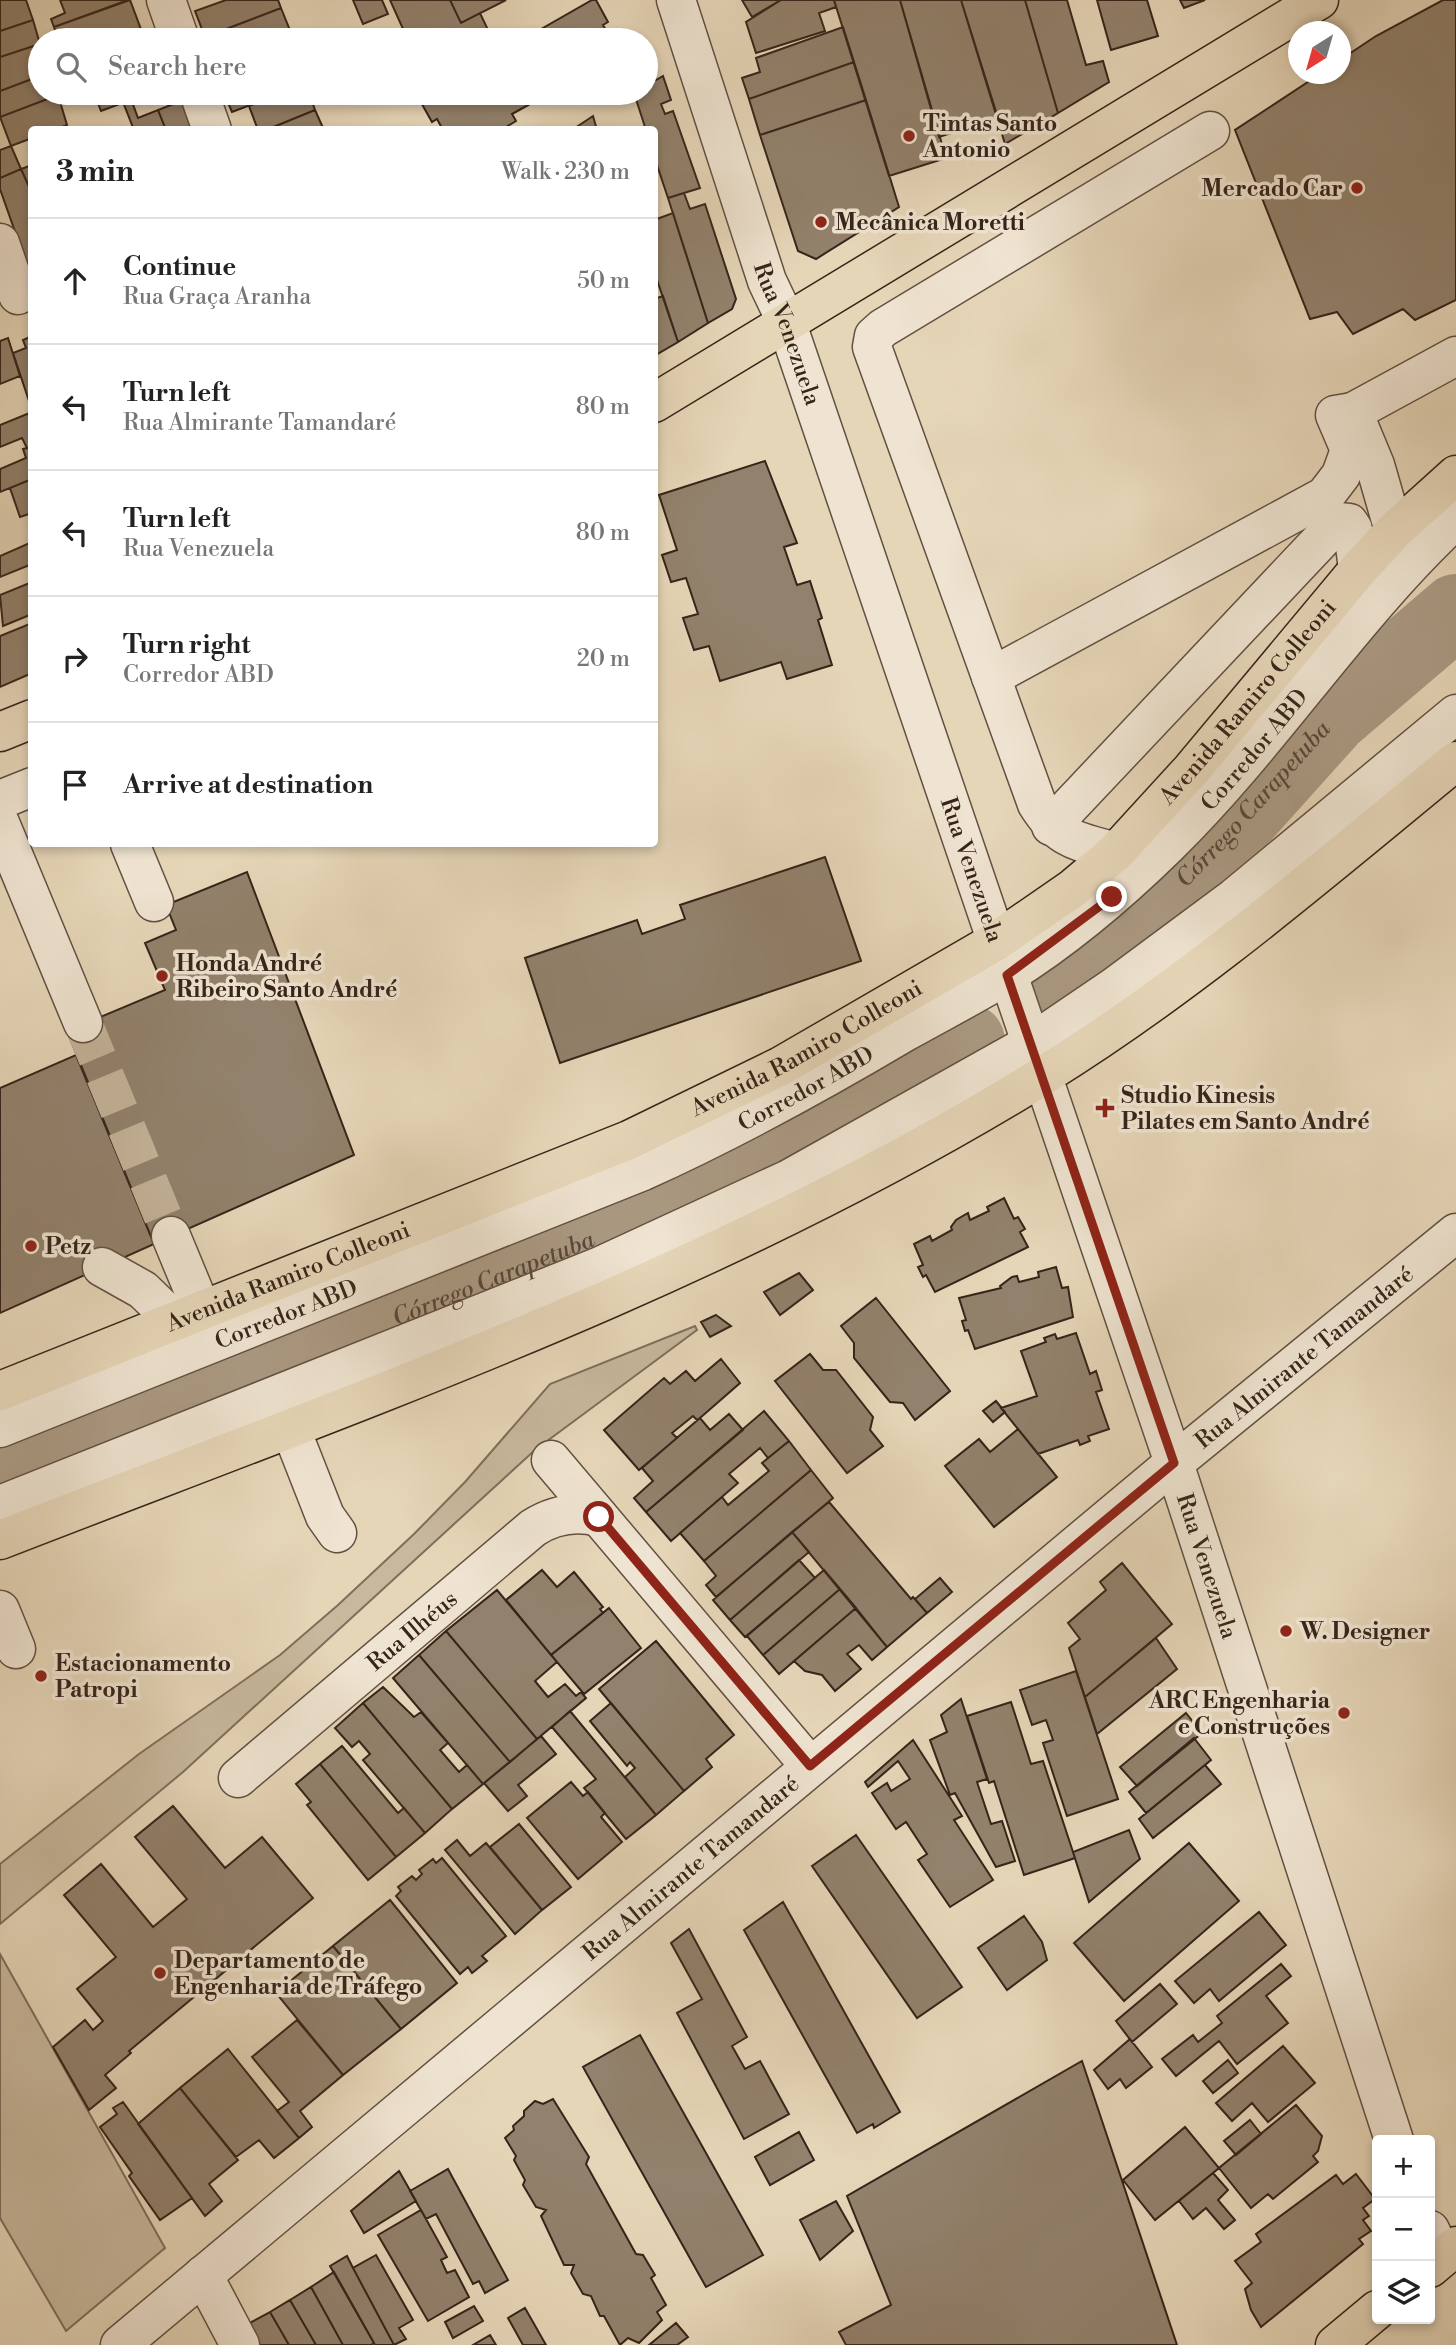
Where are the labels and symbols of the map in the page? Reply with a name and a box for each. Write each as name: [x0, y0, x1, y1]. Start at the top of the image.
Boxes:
north arrow: [1288, 21, 1351, 84]
place label: Tintas Santo Antonio: [922, 110, 1057, 164]
marker: Tintas Santo Antonio: [901, 128, 917, 144]
place label: Mercado Car: [1201, 175, 1343, 203]
marker: Mercado Car: [1349, 180, 1365, 196]
place label: Mecânica Moretti: [835, 209, 1025, 237]
marker: Mecânica Moretti: [813, 214, 829, 230]
street label: Rua Venezuela: [747, 259, 827, 409]
street label: Avenida Ramiro Colleoni: [1153, 594, 1342, 812]
street label: Corredor ABD: [1195, 683, 1314, 817]
water label: Córrego Carapetuba: [1170, 715, 1338, 894]
street label: Rua Venezuela: [934, 794, 1009, 946]
route end: [1096, 881, 1127, 912]
place label: Honda André Ribeiro Santo André: [176, 950, 397, 1004]
marker: Honda André Ribeiro Santo André: [154, 968, 170, 984]
street label: Avenida Ramiro Colleoni: [685, 974, 927, 1123]
street label: Corredor ABD: [733, 1040, 879, 1138]
place label: Studio Kinesis Pilates em Santo André: [1121, 1082, 1370, 1136]
marker: Studio Kinesis Pilates em Santo André: [1095, 1098, 1115, 1118]
street label: Avenida Ramiro Colleoni: [162, 1216, 414, 1339]
water label: Córrego Carapetuba: [388, 1225, 600, 1334]
place label: Petz: [45, 1233, 91, 1261]
marker: Petz: [23, 1238, 39, 1254]
street label: Rua Almirante Tamandaré: [1190, 1261, 1419, 1455]
street label: Corredor ABD: [211, 1274, 362, 1356]
street label: Rua Venezuela: [1170, 1490, 1243, 1643]
route start: [583, 1501, 614, 1532]
street label: Rua Ilhéus: [362, 1585, 463, 1677]
place label: W. Designer: [1299, 1618, 1431, 1646]
marker: W. Designer: [1278, 1623, 1294, 1639]
place label: Estacionamento Patropi: [55, 1650, 231, 1704]
marker: Estacionamento Patropi: [33, 1668, 49, 1684]
place label: ARC Engenharia e Construções: [1148, 1687, 1331, 1741]
marker: ARC Engenharia e Construções: [1336, 1705, 1352, 1721]
street label: Rua Almirante Tamandaré: [577, 1770, 805, 1967]
place label: Departamento de Engenharia de Tráfego: [174, 1947, 422, 2001]
marker: Departamento de Engenharia de Tráfego: [152, 1965, 168, 1981]

